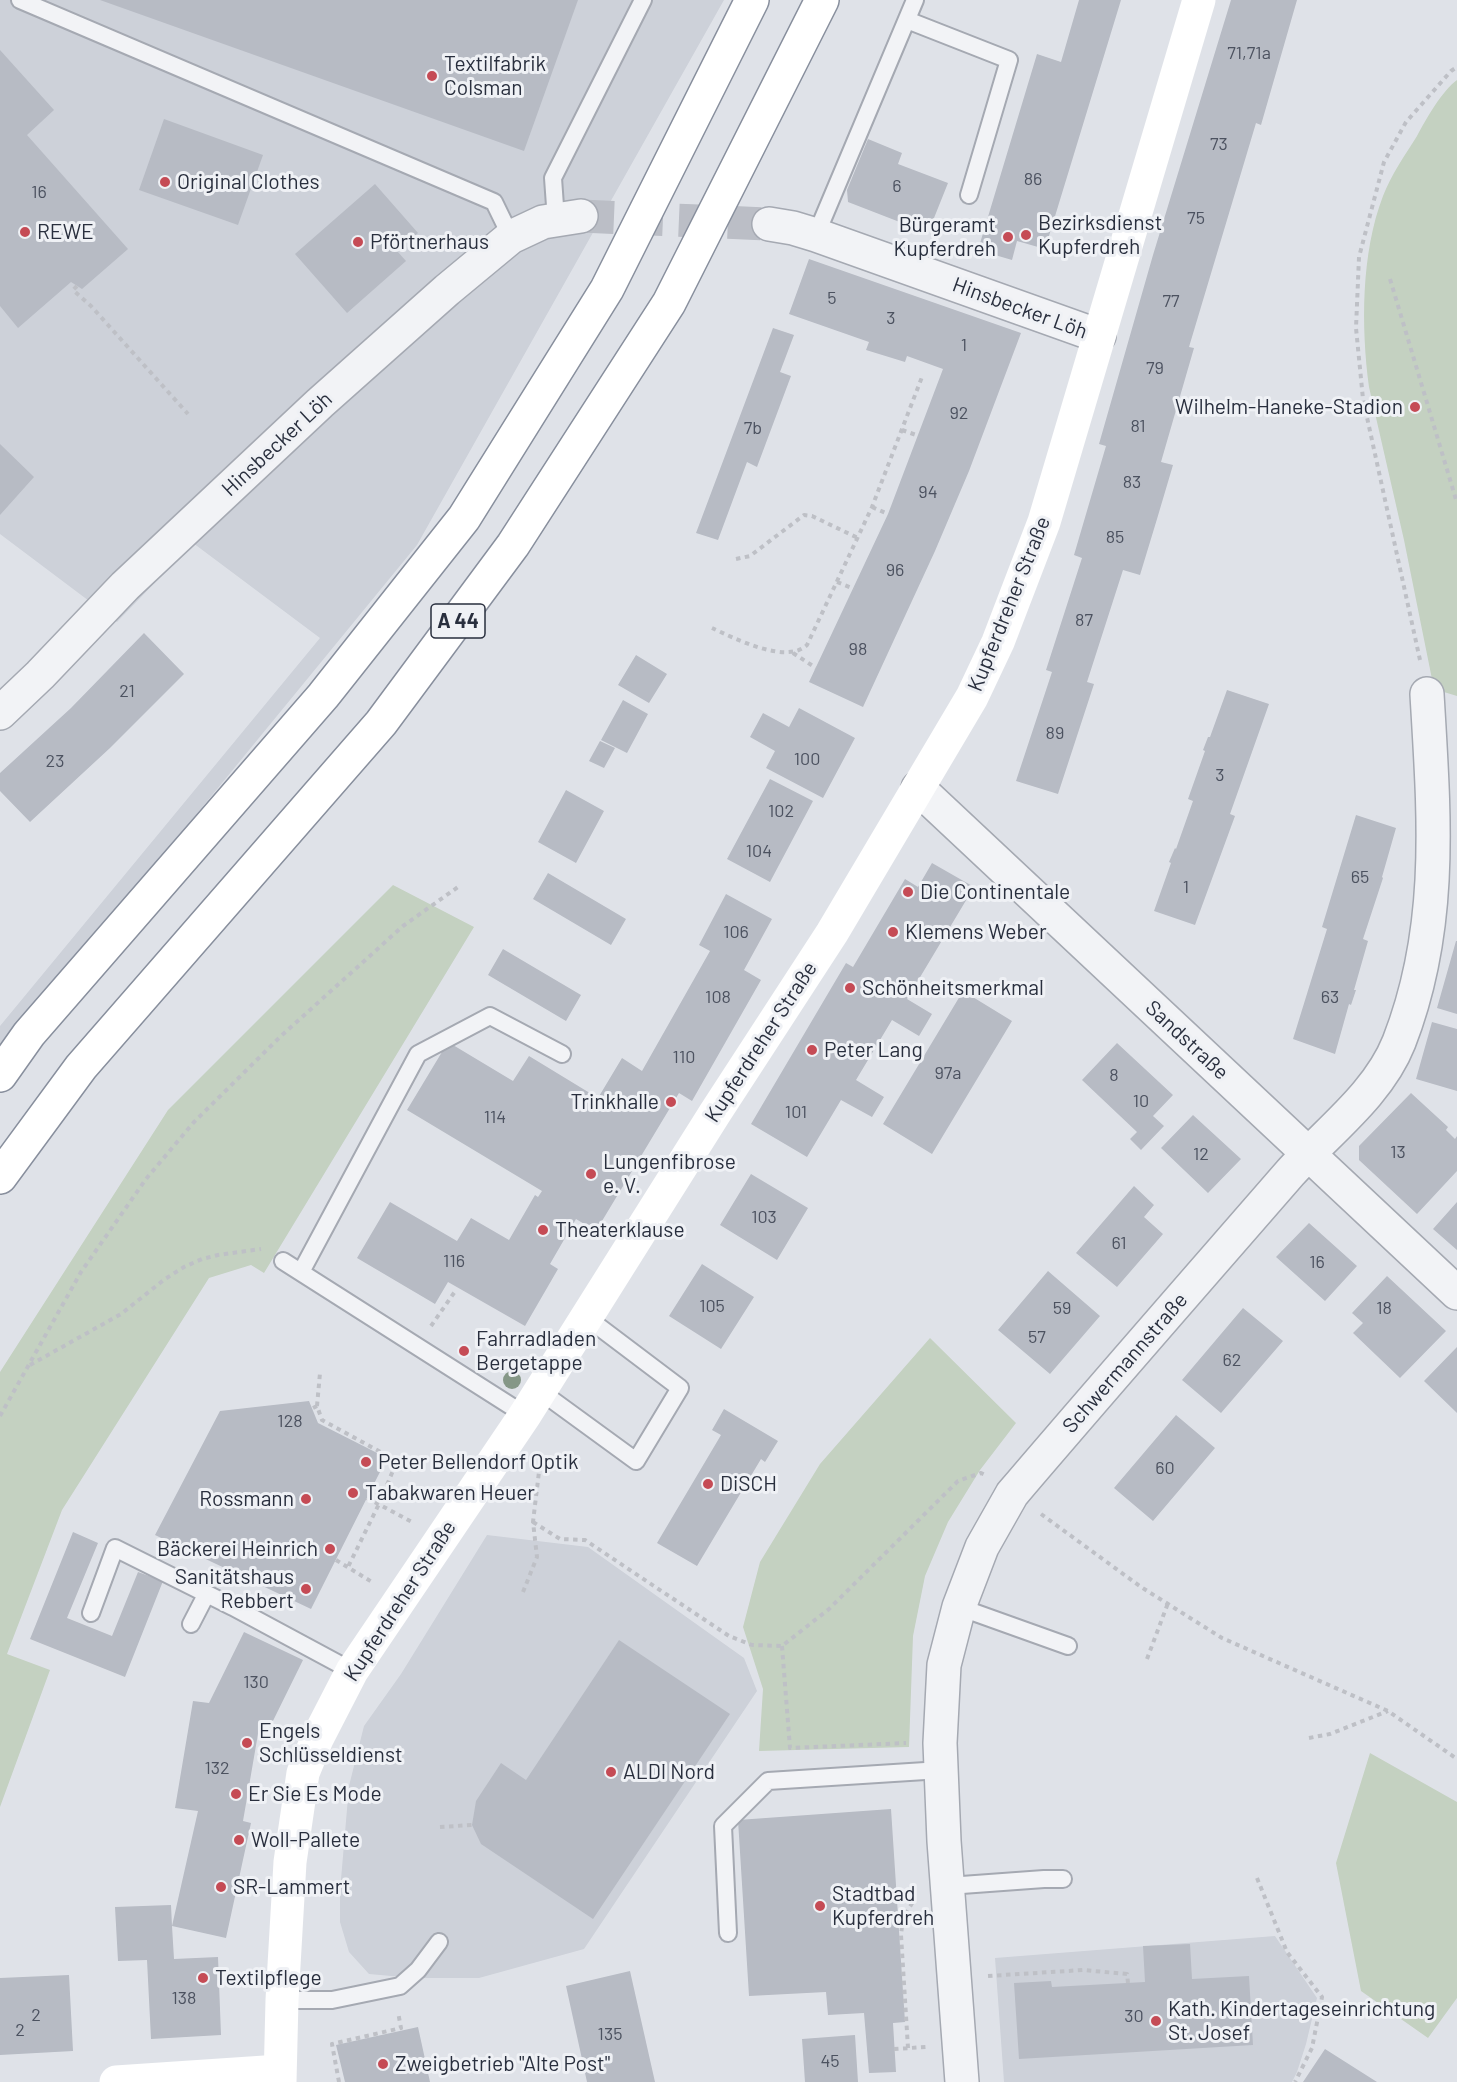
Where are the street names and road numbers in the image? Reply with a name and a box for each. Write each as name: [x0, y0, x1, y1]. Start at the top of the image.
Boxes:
street label: Hinsbecker Löh: [949, 272, 1091, 344]
street label: Hinsbecker Löh: [217, 386, 337, 502]
street label: Kupferdreher Straße: [962, 513, 1056, 695]
road number: A 44: [431, 604, 485, 638]
street label: Kupferdreher Straße: [700, 957, 822, 1127]
street label: Sandstraße: [1140, 995, 1234, 1085]
street label: Schwermannstraße: [1057, 1288, 1193, 1438]
street label: Kupferdreher Straße: [339, 1516, 461, 1686]

